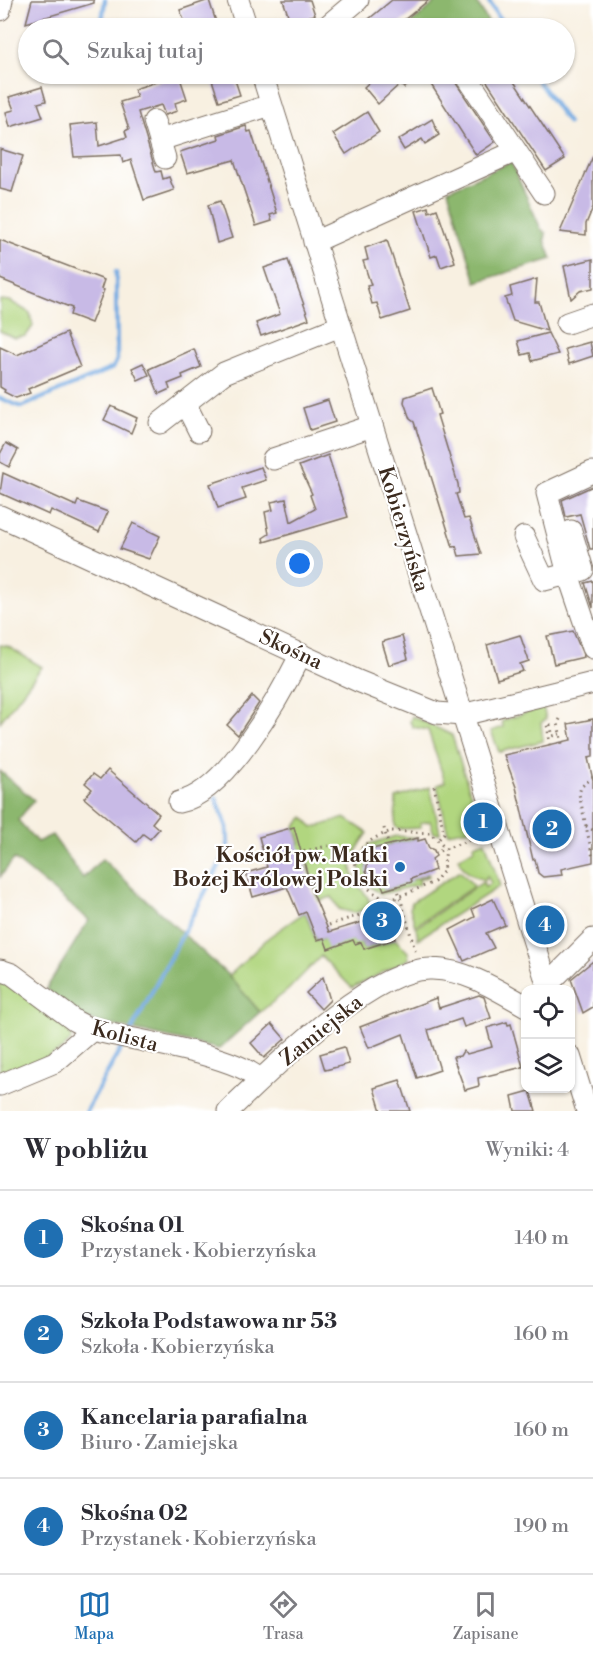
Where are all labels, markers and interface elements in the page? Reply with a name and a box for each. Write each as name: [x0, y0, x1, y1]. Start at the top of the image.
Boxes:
search box: [18, 18, 575, 84]
icon: search: [39, 35, 72, 68]
text: Szukaj tutaj: [87, 38, 204, 65]
street label: Kobierzyńska: [372, 463, 435, 596]
your location: [285, 549, 314, 578]
street label: Skośna: [255, 624, 327, 676]
pin: 1: [464, 800, 502, 844]
pin: 2: [532, 806, 572, 852]
place label: Kościół pw. Matki Bożej Królowej Polski: [173, 843, 388, 893]
marker: Kościół pw. Matki Bożej Królowej Polski: [393, 860, 407, 874]
pin: 3: [362, 898, 401, 944]
pin: 4: [526, 902, 564, 948]
map controls: [521, 985, 575, 1093]
button: locate: [521, 985, 575, 1039]
street label: Zamiejska: [275, 989, 368, 1072]
street label: Kolista: [89, 1016, 161, 1058]
button: layers: [521, 1039, 575, 1093]
text: W pobliżu: [24, 1134, 148, 1166]
text: Wyniki: 4: [485, 1138, 569, 1163]
text: Skośna 01: [81, 1212, 184, 1239]
text: 1: [39, 1226, 48, 1251]
text: 140 m: [514, 1226, 569, 1251]
text: Przystanek · Kobierzyńska: [81, 1239, 317, 1264]
text: Szkoła Podstawowa nr 53: [81, 1308, 337, 1335]
text: 2: [37, 1322, 50, 1347]
text: 160 m: [514, 1322, 569, 1347]
text: Szkoła · Kobierzyńska: [81, 1335, 275, 1360]
text: Kancelaria parafialna: [81, 1404, 308, 1431]
text: 3: [37, 1418, 50, 1443]
text: 160 m: [514, 1418, 569, 1443]
text: Biuro · Zamiejska: [81, 1431, 238, 1456]
text: Skośna 02: [81, 1500, 188, 1527]
text: 4: [37, 1514, 50, 1539]
text: 190 m: [514, 1514, 569, 1539]
text: Przystanek · Kobierzyńska: [81, 1527, 317, 1552]
tab: Mapa: [75, 1588, 114, 1644]
tab: Trasa: [263, 1588, 304, 1644]
tab: Zapisane: [453, 1588, 518, 1644]

